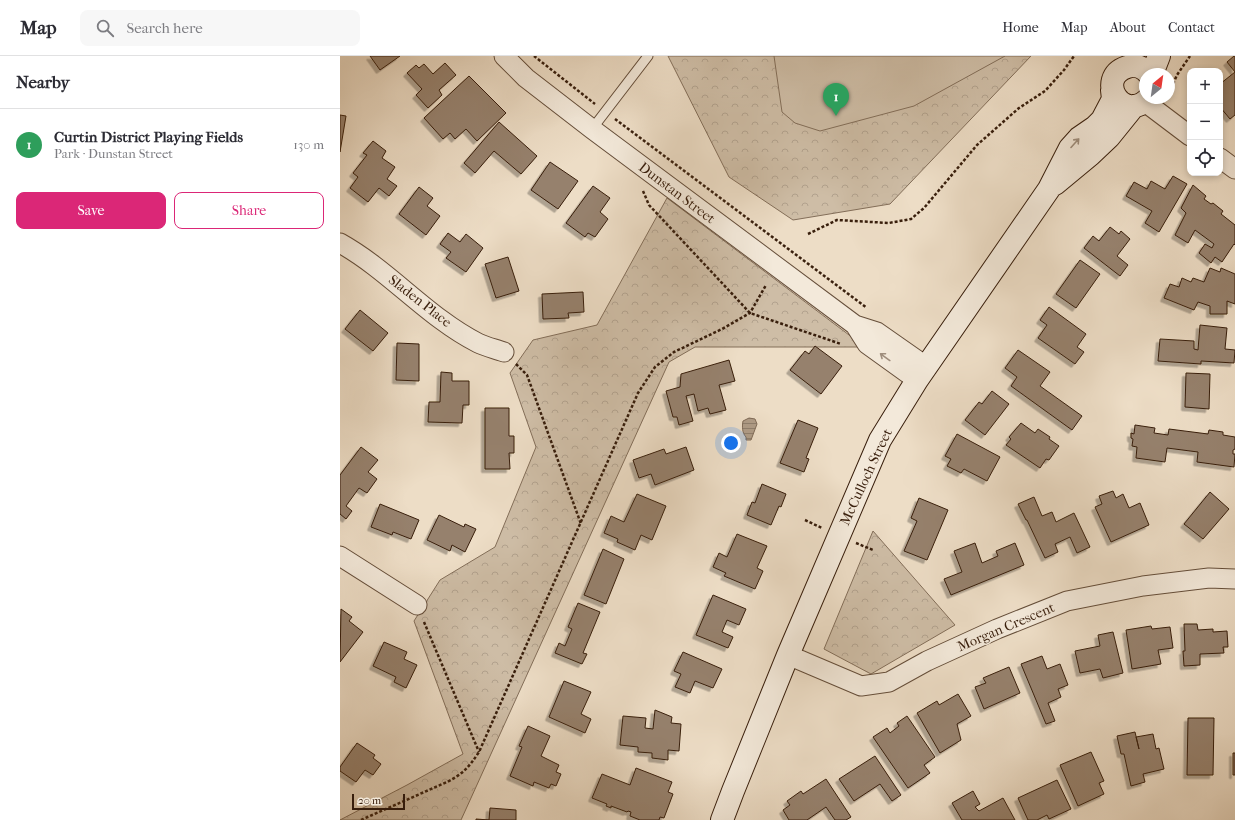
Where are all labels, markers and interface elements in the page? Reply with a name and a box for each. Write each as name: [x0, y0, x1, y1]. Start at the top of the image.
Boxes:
search box: [80, 10, 360, 46]
text: Map: [20, 17, 56, 39]
icon: search: [94, 17, 116, 39]
text: Search here: [126, 19, 203, 37]
text: Home: [1002, 19, 1039, 36]
text: Map: [1061, 19, 1088, 36]
text: About: [1110, 19, 1146, 36]
text: Contact: [1168, 19, 1215, 36]
north arrow: [1139, 68, 1175, 104]
map controls: [1187, 68, 1223, 176]
button: +: [1187, 68, 1223, 104]
text: Nearby: [16, 72, 70, 92]
pin: 1: [823, 83, 849, 116]
button: −: [1187, 104, 1223, 140]
text: Curtin District Playing Fields: [54, 128, 243, 146]
text: 1: [27, 137, 31, 152]
text: 130 m: [293, 137, 324, 152]
one-way arrow: [1070, 138, 1079, 148]
button: locate: [1187, 140, 1223, 176]
text: Park · Dunstan Street: [54, 146, 173, 161]
street label: Dunstan Street: [635, 159, 719, 227]
button: Save: [16, 192, 166, 229]
button: Share: [174, 192, 324, 229]
street label: Sladen Place: [385, 271, 455, 331]
one-way arrow: [880, 353, 891, 361]
street label: McCulloch Street: [836, 426, 896, 528]
your location: [721, 433, 741, 453]
street label: Morgan Crescent: [955, 599, 1057, 655]
scale bar: [352, 792, 405, 811]
text: 20 m: [358, 794, 381, 807]

